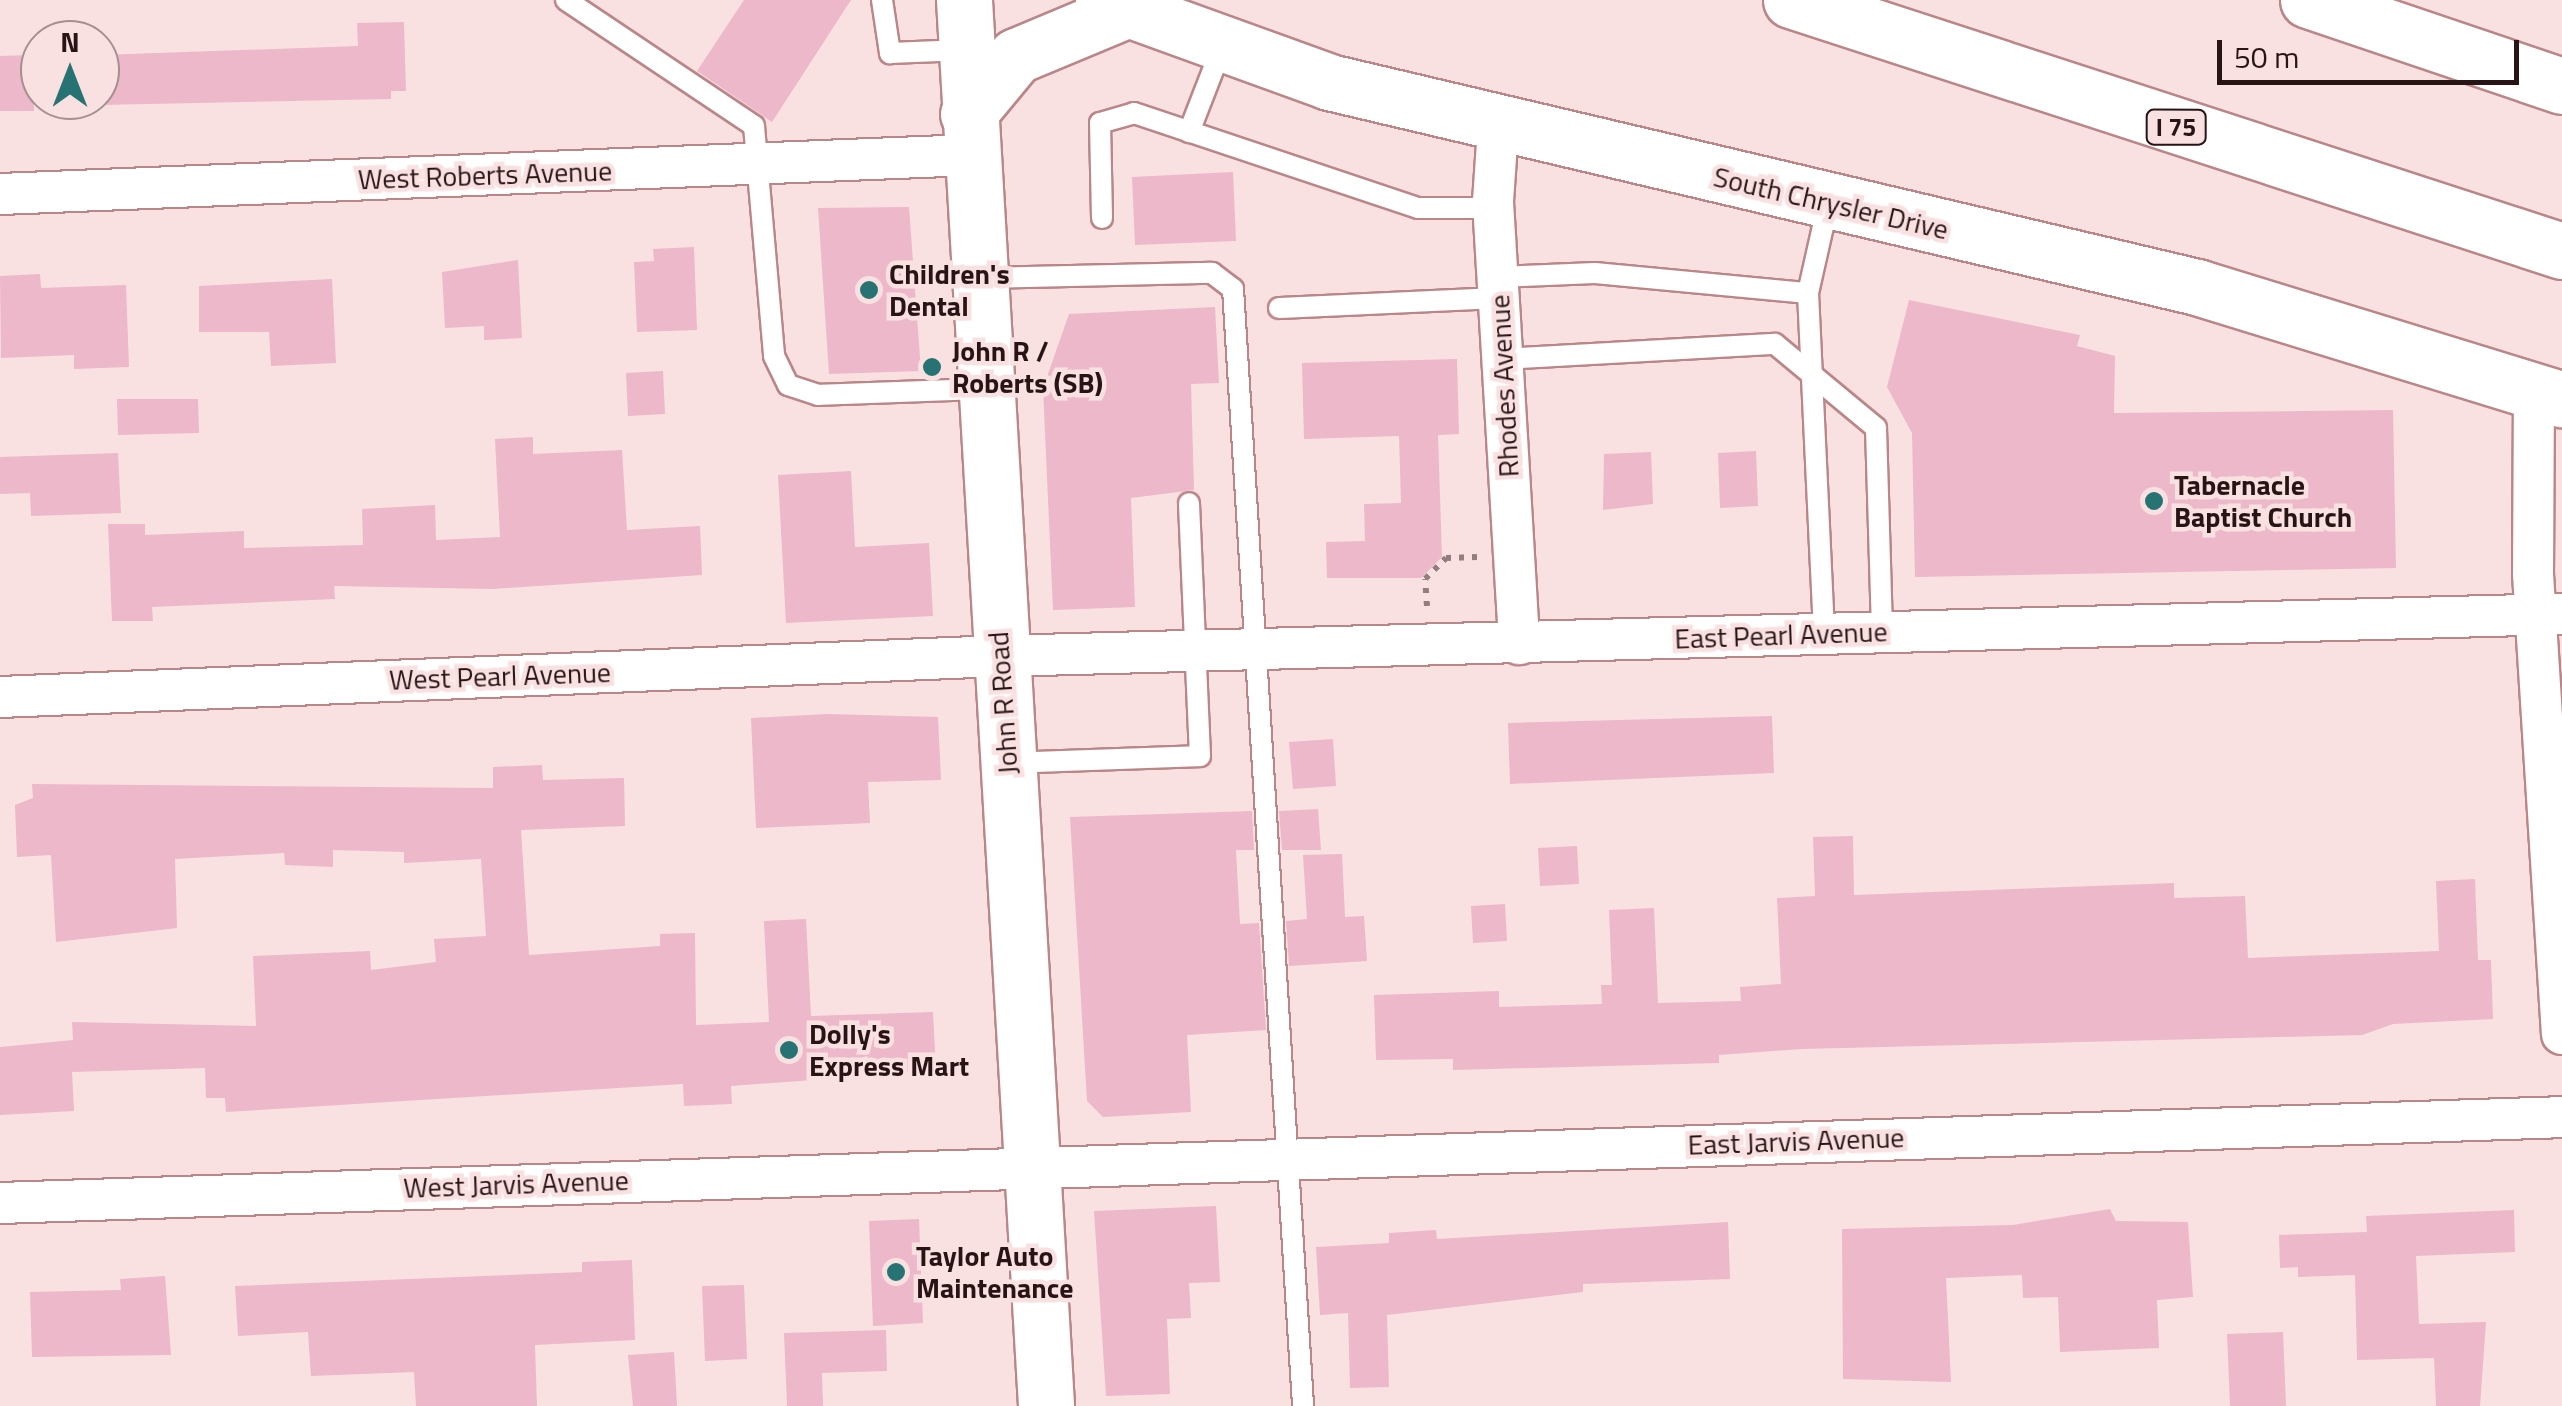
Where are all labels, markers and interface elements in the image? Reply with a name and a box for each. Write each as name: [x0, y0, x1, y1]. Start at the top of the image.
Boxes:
north arrow: [20, 20, 120, 120]
text: N: [60, 20, 80, 63]
scale bar: [2222, 20, 2524, 82]
text: 50 m: [2234, 34, 2299, 80]
road number: I 75: [2144, 107, 2208, 147]
street label: West Roberts Avenue: [357, 154, 613, 196]
street label: South Chrysler Drive: [1710, 160, 1952, 246]
place label: Children's Dental: [889, 257, 1010, 323]
marker: Children's Dental: [858, 279, 880, 301]
street label: Rhodes Avenue: [1482, 294, 1526, 478]
place label: John R / Roberts (SB): [952, 334, 1103, 400]
marker: John R / Roberts (SB): [921, 356, 943, 378]
place label: Tabernacle Baptist Church: [2174, 468, 2352, 534]
marker: Tabernacle Baptist Church: [2143, 490, 2165, 512]
street label: East Pearl Avenue: [1674, 614, 1888, 656]
street label: John R Road: [981, 631, 1025, 775]
street label: West Pearl Avenue: [389, 655, 611, 697]
place label: Dolly's Express Mart: [809, 1017, 969, 1083]
marker: Dolly's Express Mart: [778, 1039, 800, 1061]
street label: East Jarvis Avenue: [1687, 1120, 1905, 1162]
street label: West Jarvis Avenue: [403, 1163, 629, 1205]
place label: Taylor Auto Maintenance: [916, 1239, 1073, 1305]
marker: Taylor Auto Maintenance: [885, 1261, 907, 1283]

